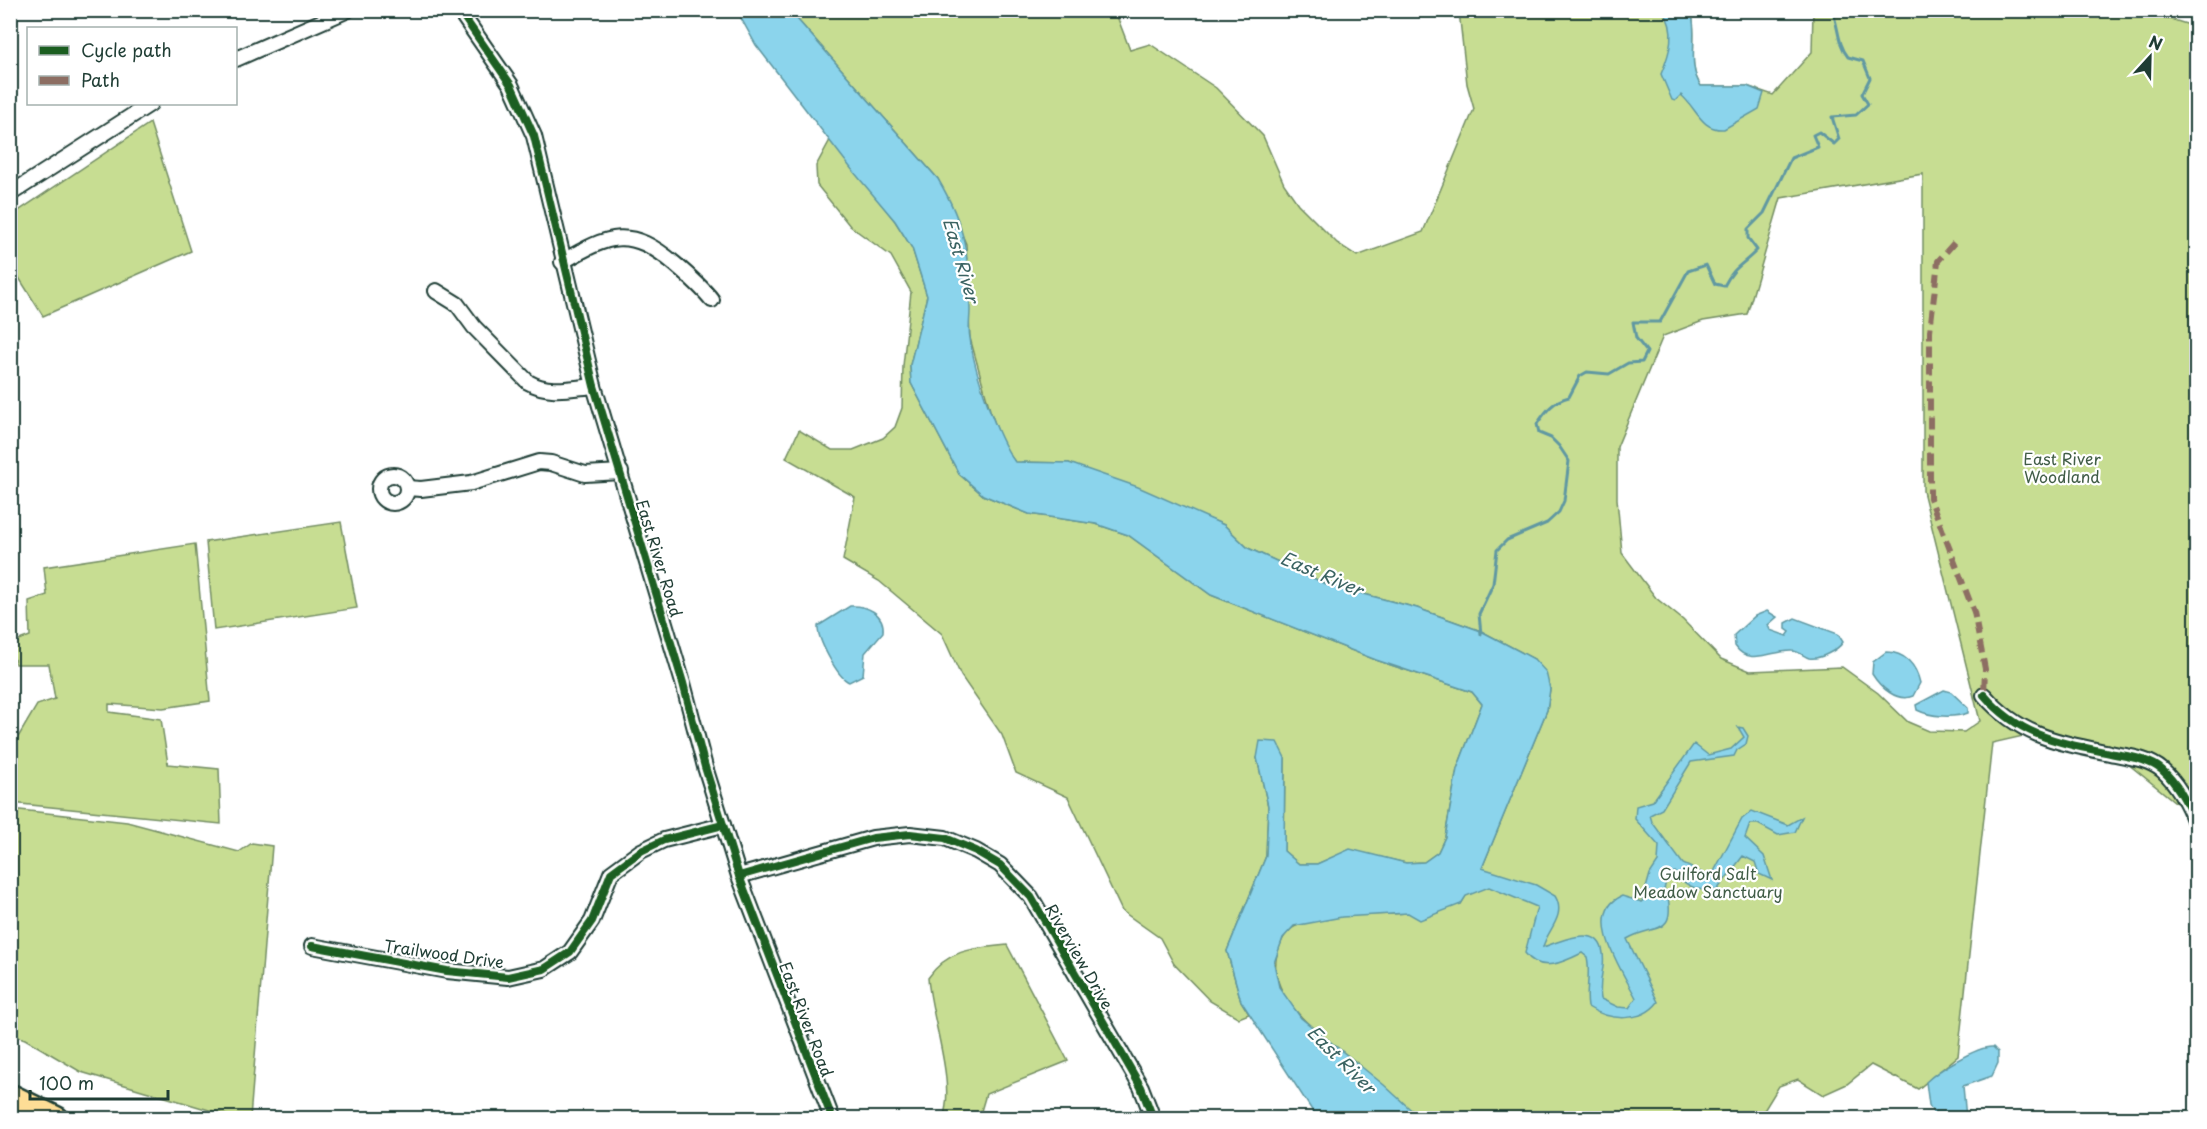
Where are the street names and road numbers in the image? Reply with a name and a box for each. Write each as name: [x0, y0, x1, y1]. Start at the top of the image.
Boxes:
street label: East River Road: [631, 496, 689, 620]
street label: Riverview Drive: [1040, 899, 1120, 1013]
street label: Trailwood Drive: [382, 933, 506, 973]
street label: East River Road: [774, 958, 840, 1080]

